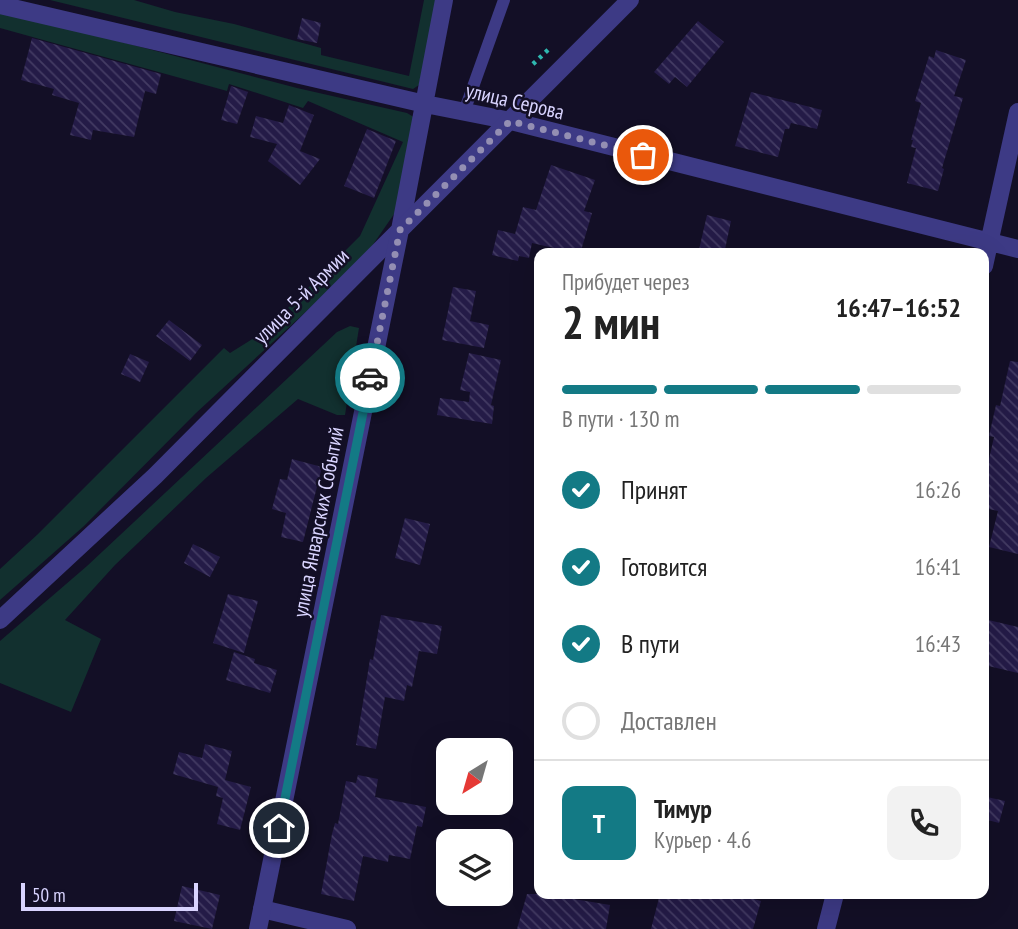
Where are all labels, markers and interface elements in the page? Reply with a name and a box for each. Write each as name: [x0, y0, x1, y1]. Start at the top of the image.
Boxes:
street label: улица Серова: [463, 77, 567, 125]
pin: [613, 125, 673, 185]
icon: bag: [624, 136, 662, 174]
street label: улица 5-й Армии: [247, 242, 355, 350]
text: Прибудет через: [562, 267, 690, 296]
text: 16:47–16:52: [836, 291, 961, 324]
text: 2 мин: [562, 292, 660, 352]
courier: [335, 343, 405, 413]
icon: car: [351, 359, 389, 397]
text: В пути · 130 m: [562, 404, 679, 433]
street label: улица Январских Событий: [286, 424, 350, 620]
icon: check: [562, 471, 600, 509]
text: Принят: [621, 473, 687, 506]
text: 16:26: [915, 475, 961, 504]
icon: check: [562, 548, 600, 586]
text: Готовится: [621, 550, 707, 583]
text: 16:41: [915, 552, 961, 581]
icon: check: [562, 625, 600, 663]
text: В пути: [621, 627, 680, 660]
text: 16:43: [915, 629, 961, 658]
text: Доставлен: [621, 704, 717, 737]
north arrow: [436, 738, 513, 816]
map controls: [436, 738, 513, 906]
button: phone: [887, 786, 961, 860]
text: Тимур: [654, 792, 712, 825]
pin: [249, 798, 309, 858]
text: Т: [593, 807, 605, 840]
icon: home: [260, 809, 298, 847]
text: Курьер · 4.6: [654, 825, 751, 854]
button: layers: [436, 829, 513, 906]
scale bar: [21, 880, 198, 912]
text: 50 m: [32, 883, 66, 907]

